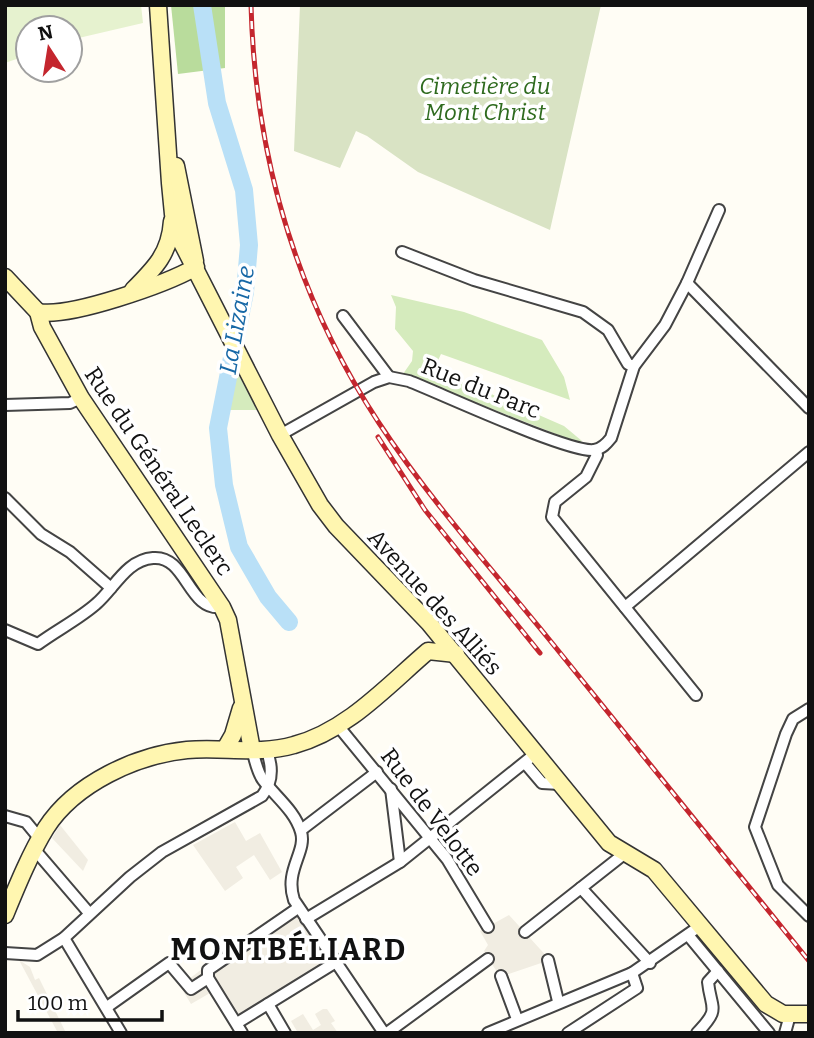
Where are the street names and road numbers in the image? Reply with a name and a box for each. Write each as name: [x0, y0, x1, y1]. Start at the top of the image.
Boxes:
street label: Rue du Parc: [417, 351, 545, 425]
street label: Rue du Général Leclerc: [79, 361, 239, 581]
street label: Avenue des Alliés: [362, 523, 508, 681]
street label: Rue de Velotte: [375, 743, 489, 881]

